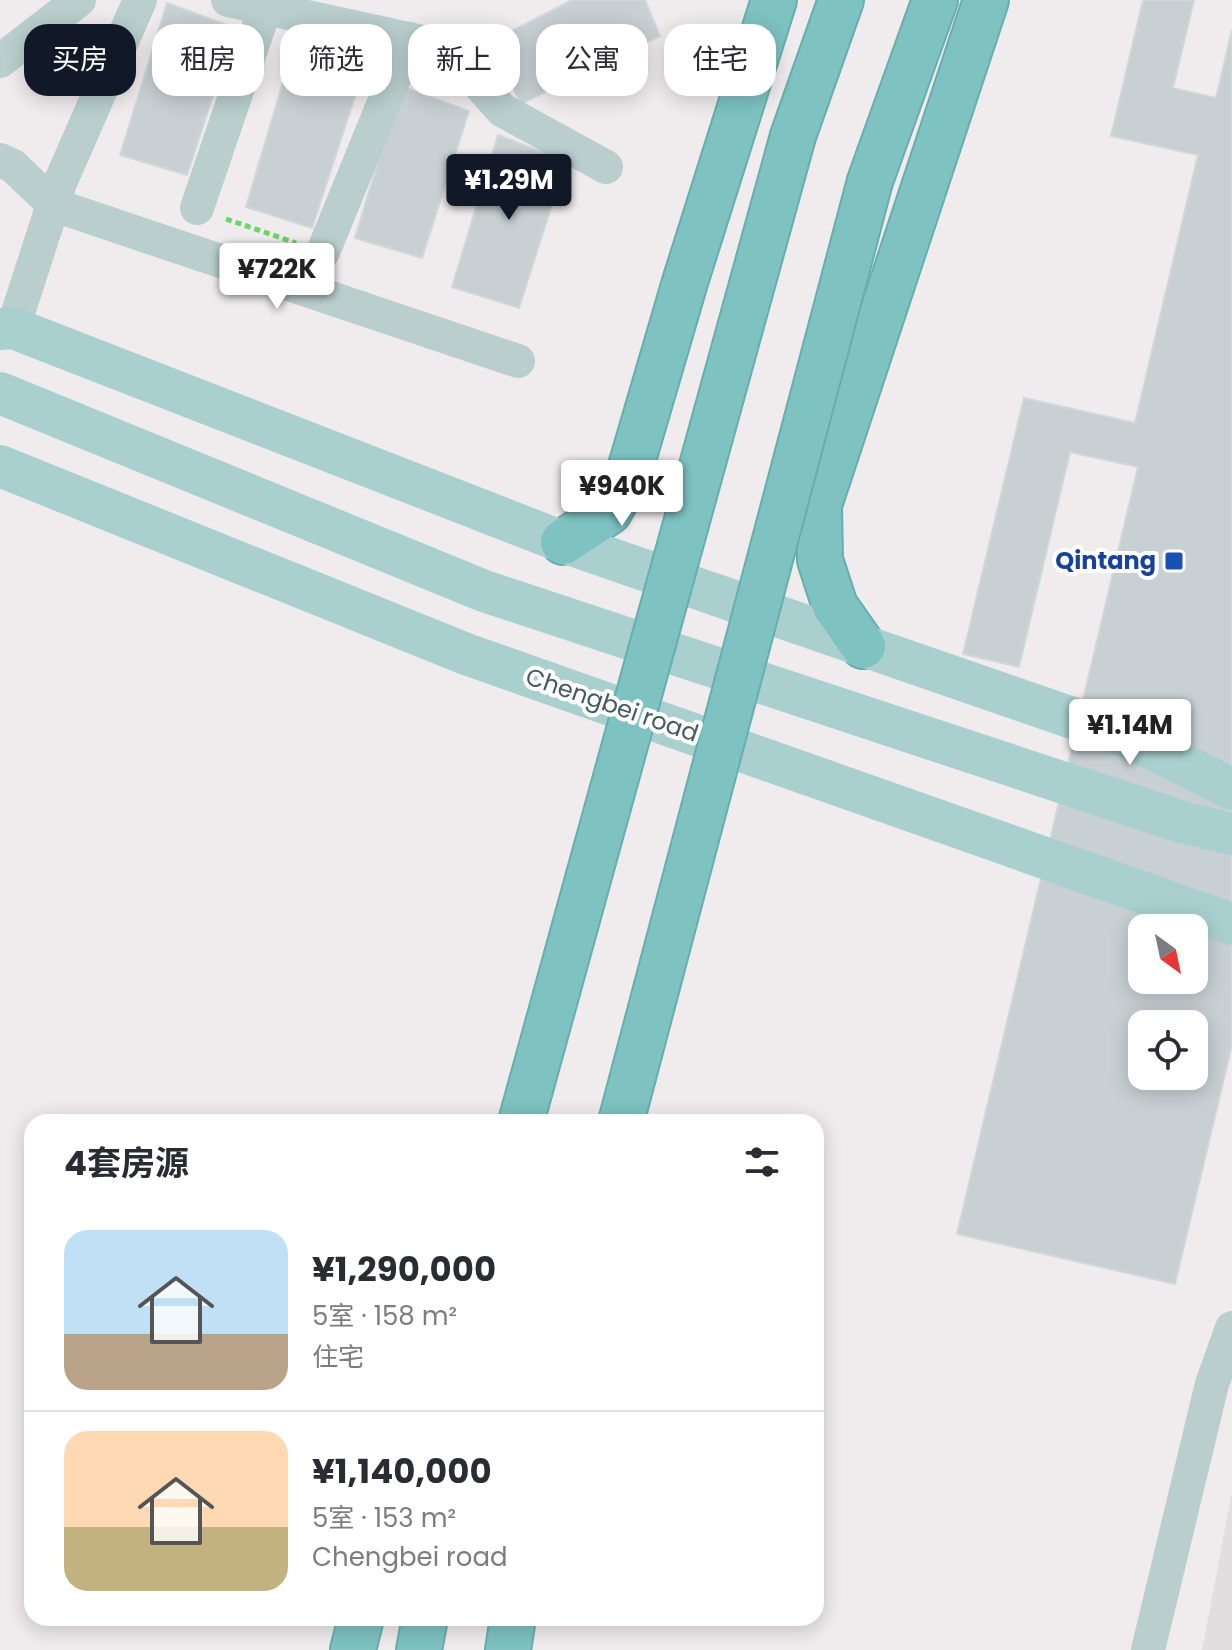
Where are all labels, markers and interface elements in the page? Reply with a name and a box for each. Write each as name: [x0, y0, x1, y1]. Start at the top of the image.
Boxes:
chip: 买房: [24, 24, 136, 96]
chip: 租房: [152, 24, 264, 96]
chip: 筛选: [280, 24, 392, 96]
chip: 新上: [408, 24, 520, 96]
chip: 公寓: [536, 24, 648, 96]
chip: 住宅: [664, 24, 776, 96]
pin: ¥1.29M: [444, 154, 574, 222]
text: ¥1.29M: [464, 162, 554, 198]
pin: ¥722K: [221, 243, 333, 311]
text: ¥722K: [237, 251, 317, 287]
pin: ¥940K: [566, 460, 678, 528]
text: ¥940K: [579, 468, 665, 504]
place label: Qintang: [1055, 544, 1156, 577]
marker: Qintang: [1163, 550, 1185, 572]
street label: Chengbei road: [521, 660, 703, 750]
pin: ¥1.14M: [1065, 699, 1195, 767]
text: ¥1.14M: [1087, 707, 1173, 743]
north arrow: [1128, 914, 1208, 994]
map controls: [1128, 914, 1208, 1090]
button: locate: [1128, 1010, 1208, 1090]
text: 4套房源: [64, 1139, 189, 1187]
icon: filters: [740, 1140, 784, 1184]
text: ¥1,290,000: [312, 1245, 496, 1293]
icon: home: [128, 1262, 224, 1358]
text: 5室 · 158 m²: [312, 1298, 457, 1334]
text: 住宅: [312, 1339, 364, 1375]
text: ¥1,140,000: [312, 1447, 492, 1495]
icon: home: [128, 1463, 224, 1559]
text: 5室 · 153 m²: [312, 1500, 456, 1536]
text: Chengbei road: [312, 1539, 508, 1575]

